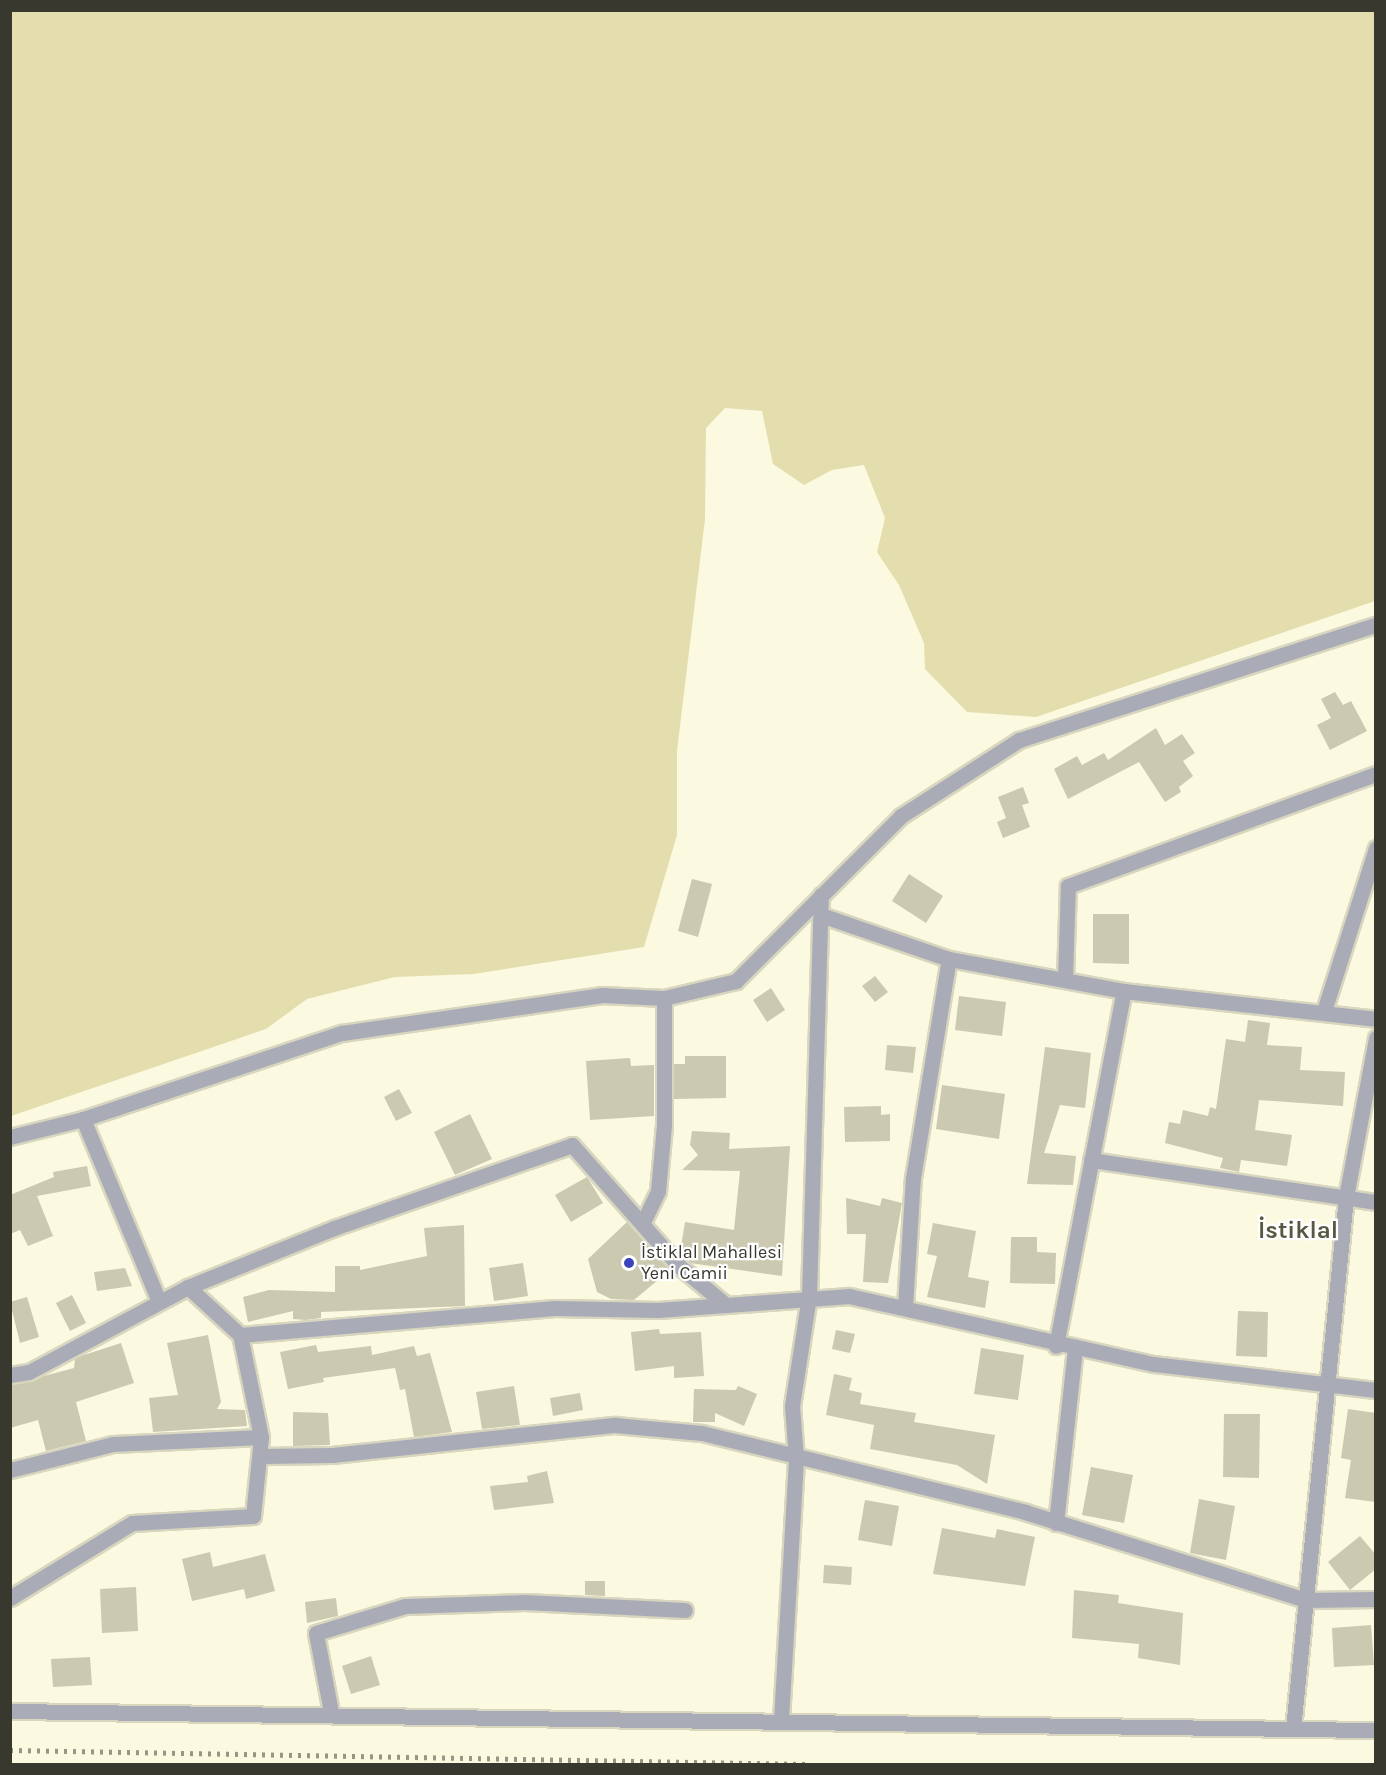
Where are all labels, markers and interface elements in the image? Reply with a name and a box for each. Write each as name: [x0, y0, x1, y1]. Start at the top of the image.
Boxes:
district label: İstiklal: [1258, 1217, 1338, 1245]
place label: İstiklal Mahallesi Yeni Camii: [641, 1242, 782, 1284]
marker: İstiklal Mahallesi Yeni Camii: [622, 1256, 636, 1270]

